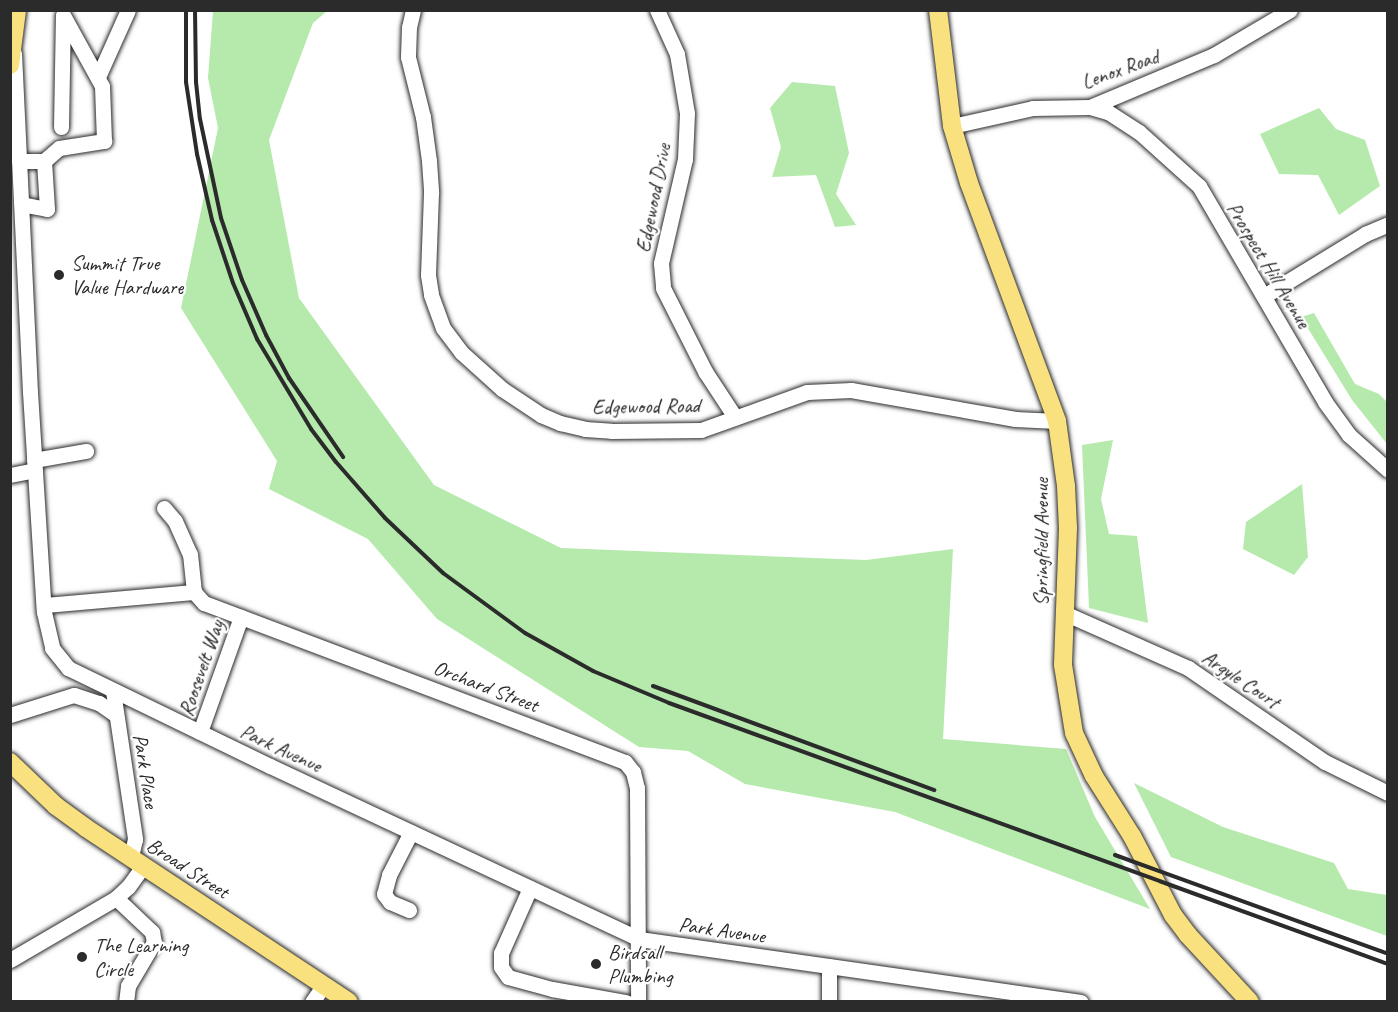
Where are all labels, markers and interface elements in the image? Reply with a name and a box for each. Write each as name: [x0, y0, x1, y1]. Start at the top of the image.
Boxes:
street label: Lenox Road: [1078, 43, 1162, 95]
street label: Edgewood Drive: [630, 141, 676, 255]
street label: Prospect Hill Avenue: [1221, 197, 1317, 333]
place label: Summit True Value Hardware: [71, 250, 183, 300]
marker: Summit True Value Hardware: [52, 268, 66, 282]
street label: Edgewood Road: [592, 392, 700, 420]
street label: Springfield Avenue: [1028, 478, 1054, 606]
street label: Roosevelt Way: [173, 616, 229, 720]
street label: Argyle Court: [1198, 644, 1284, 714]
street label: Orchard Street: [430, 654, 542, 718]
street label: Park Avenue: [236, 718, 326, 778]
street label: Park Place: [128, 732, 164, 810]
street label: Broad Street: [142, 832, 234, 904]
street label: Park Avenue: [677, 911, 767, 949]
place label: The Learning Circle: [94, 932, 188, 982]
place label: Birdsall Plumbing: [608, 939, 672, 989]
marker: The Learning Circle: [75, 950, 89, 964]
marker: Birdsall Plumbing: [589, 957, 603, 971]

